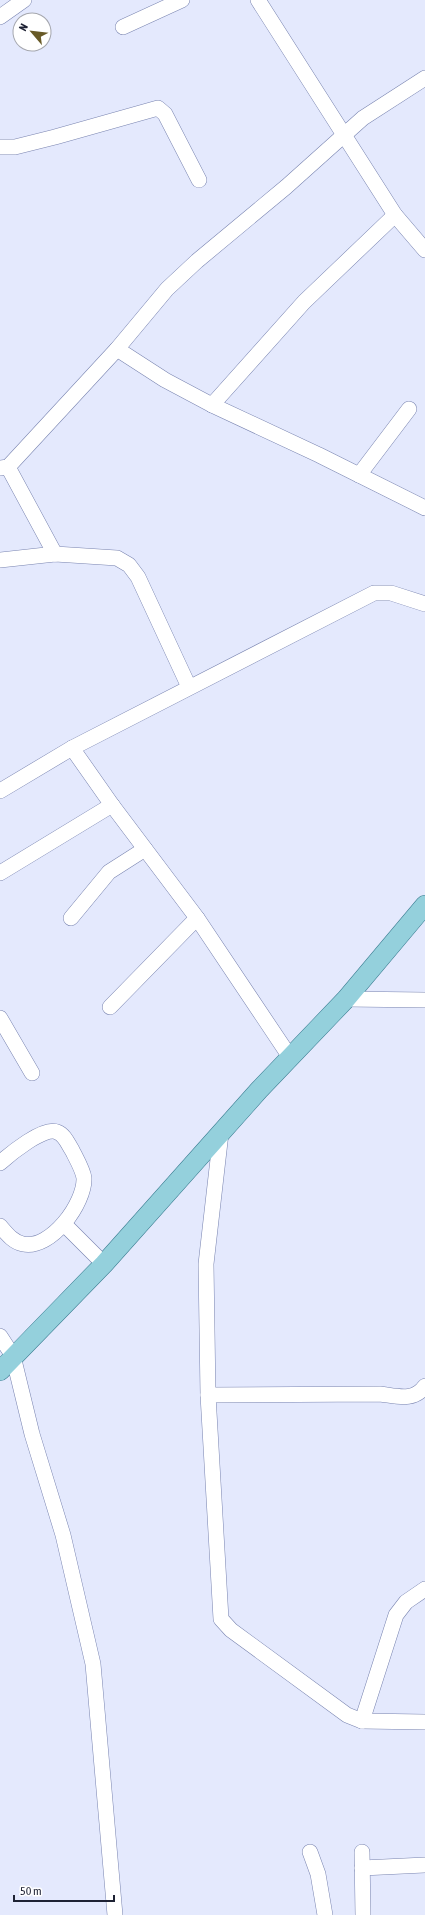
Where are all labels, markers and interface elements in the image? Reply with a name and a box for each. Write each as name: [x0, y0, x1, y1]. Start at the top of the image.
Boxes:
north arrow: [12, 12, 52, 52]
text: N: [16, 22, 30, 33]
scale bar: [14, 1877, 114, 1903]
text: 50 m: [20, 1884, 42, 1898]

